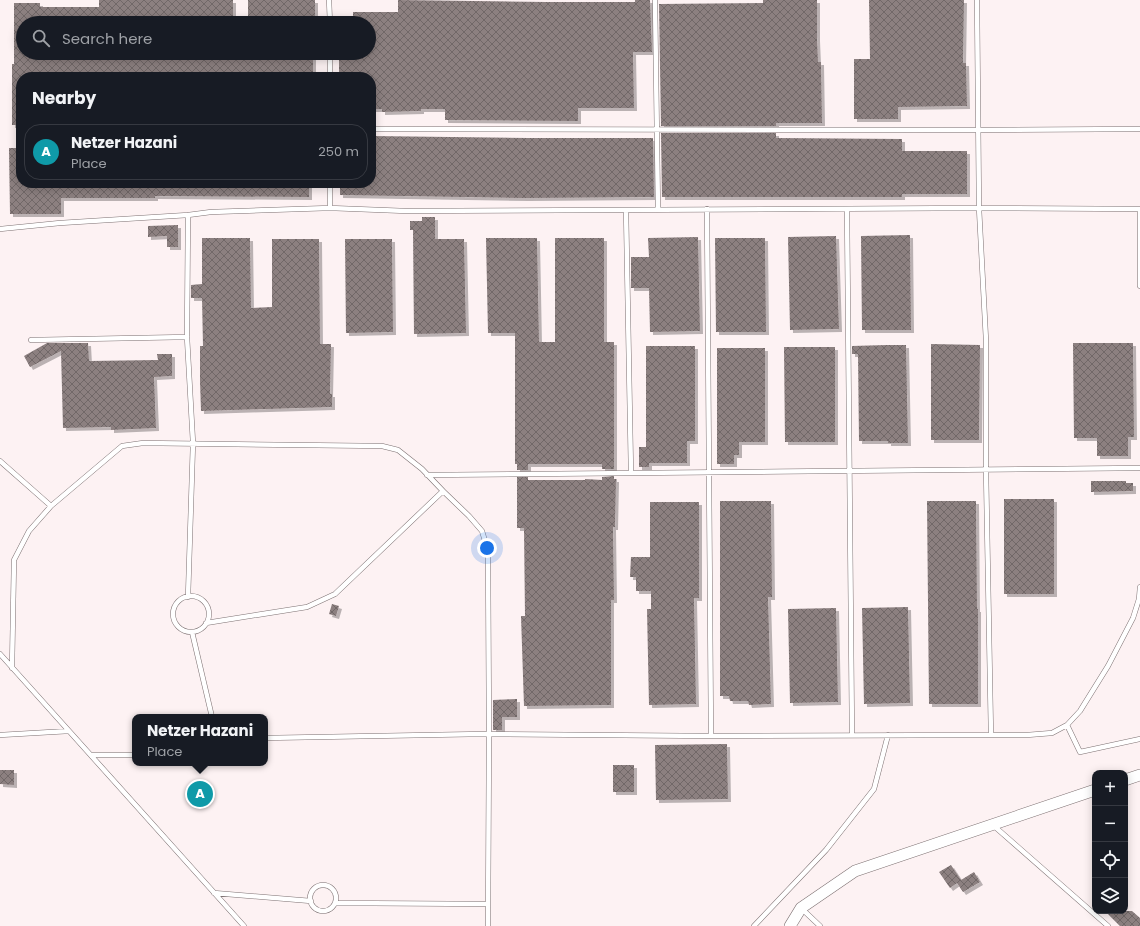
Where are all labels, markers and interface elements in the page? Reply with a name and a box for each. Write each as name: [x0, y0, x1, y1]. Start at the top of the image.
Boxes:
search box: [16, 16, 376, 60]
icon: search: [30, 27, 52, 49]
text: Search here: [62, 28, 152, 49]
text: Nearby: [32, 86, 96, 110]
text: Netzer Hazani: [71, 132, 177, 153]
text: A: [41, 142, 51, 161]
text: 250 m: [318, 142, 359, 161]
text: Place: [71, 154, 106, 173]
your location: [477, 538, 497, 558]
popup: [132, 714, 268, 766]
text: Netzer Hazani: [147, 720, 253, 741]
text: Place: [147, 742, 182, 761]
map controls: [1092, 770, 1128, 914]
button: +: [1092, 770, 1128, 806]
pin: A: [187, 779, 213, 809]
button: −: [1092, 806, 1128, 842]
button: locate: [1092, 842, 1128, 878]
button: layers: [1092, 878, 1128, 914]

